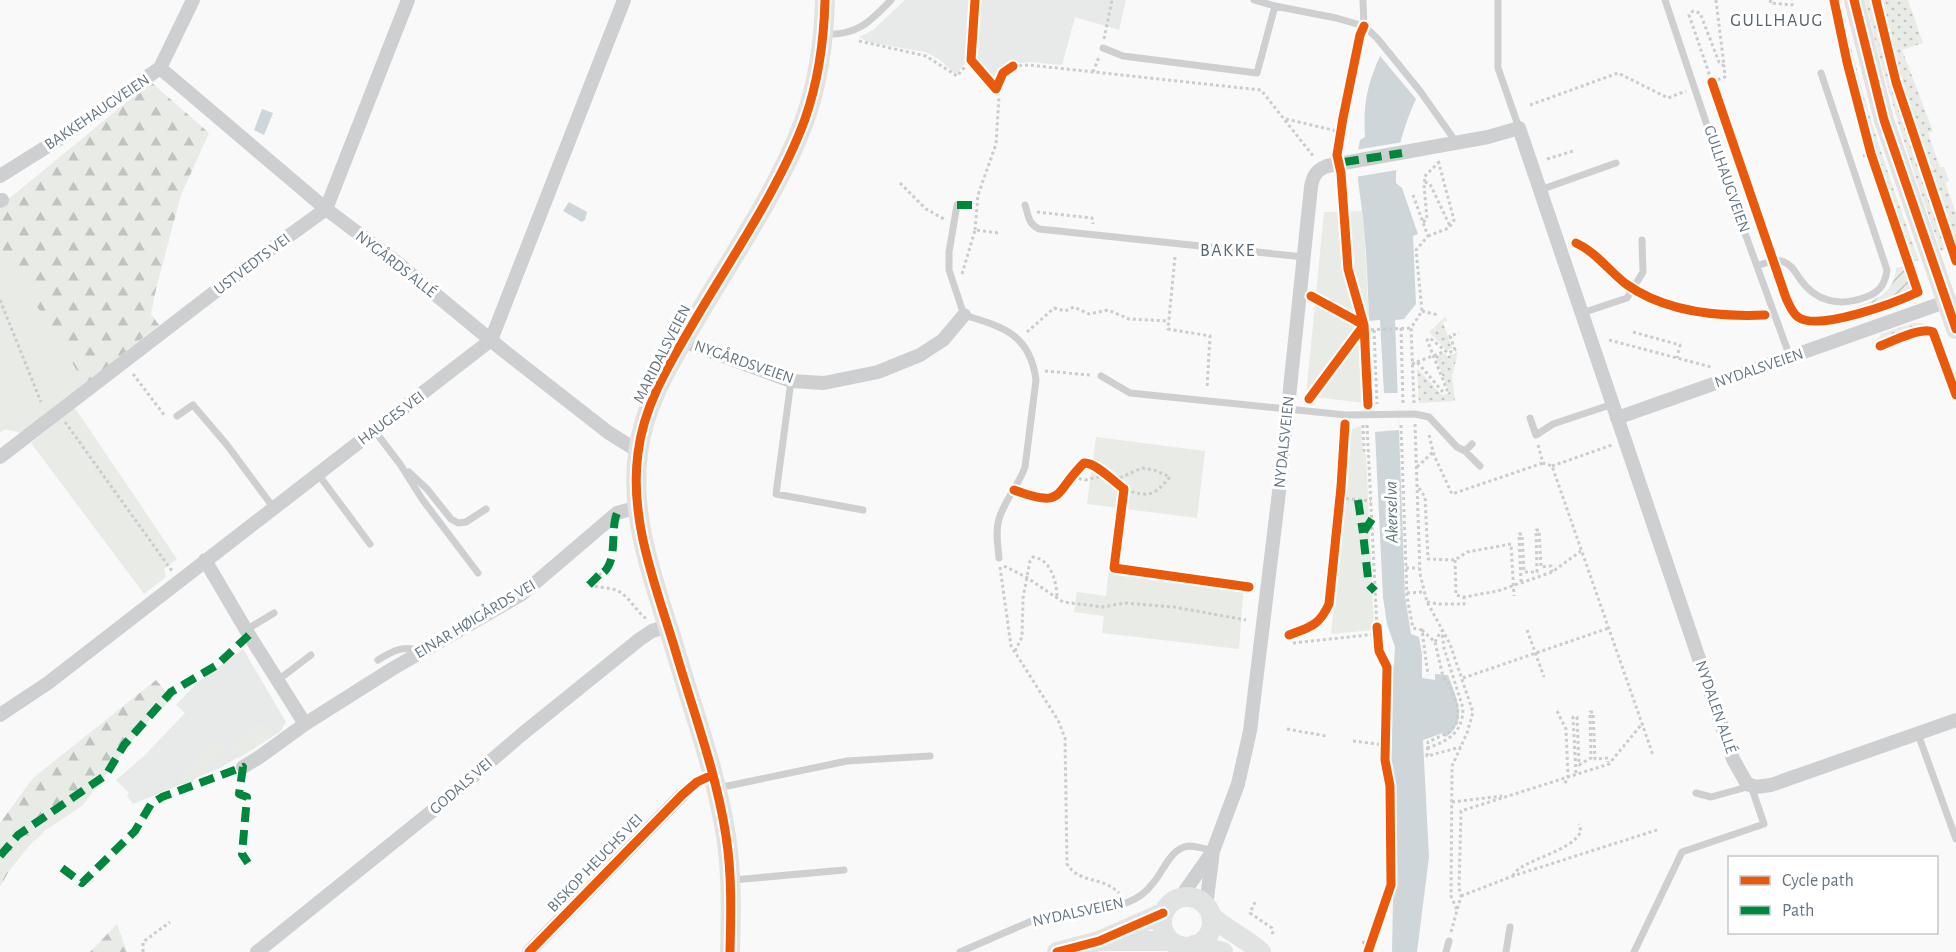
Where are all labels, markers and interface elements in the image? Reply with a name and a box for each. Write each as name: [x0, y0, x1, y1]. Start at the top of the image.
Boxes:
district label: GULLHAUG: [1730, 12, 1824, 30]
street label: BAKKEHAUGVEIEN: [42, 71, 152, 153]
street label: GULLHAUGVEIEN: [1701, 123, 1753, 235]
street label: NYGÅRDS ALLÉ: [353, 226, 441, 300]
street label: USTVEDTS VEI: [211, 230, 293, 298]
district label: BAKKE: [1200, 242, 1256, 260]
street label: MARIDALSVEIEN: [630, 302, 694, 406]
street label: NYGÅRDSVEIEN: [692, 336, 796, 387]
street label: NYDALSVEIEN: [1713, 345, 1805, 391]
street label: HAUGES VEI: [355, 388, 427, 448]
street label: NYDALSVEIEN: [1271, 395, 1297, 489]
water label: Akerselva: [1382, 481, 1402, 544]
street label: EINAR HØIGÅRDS VEI: [411, 575, 538, 661]
street label: NYDALEN ALLÉ: [1693, 658, 1741, 756]
street label: GODALS VEI: [427, 755, 495, 817]
street label: BISKOP HEUCHS VEI: [544, 811, 646, 915]
legend: [1728, 856, 1938, 934]
text: Cycle path: [1782, 872, 1854, 890]
street label: NYDALSVEIEN: [1031, 895, 1125, 929]
text: Path: [1782, 902, 1814, 920]

